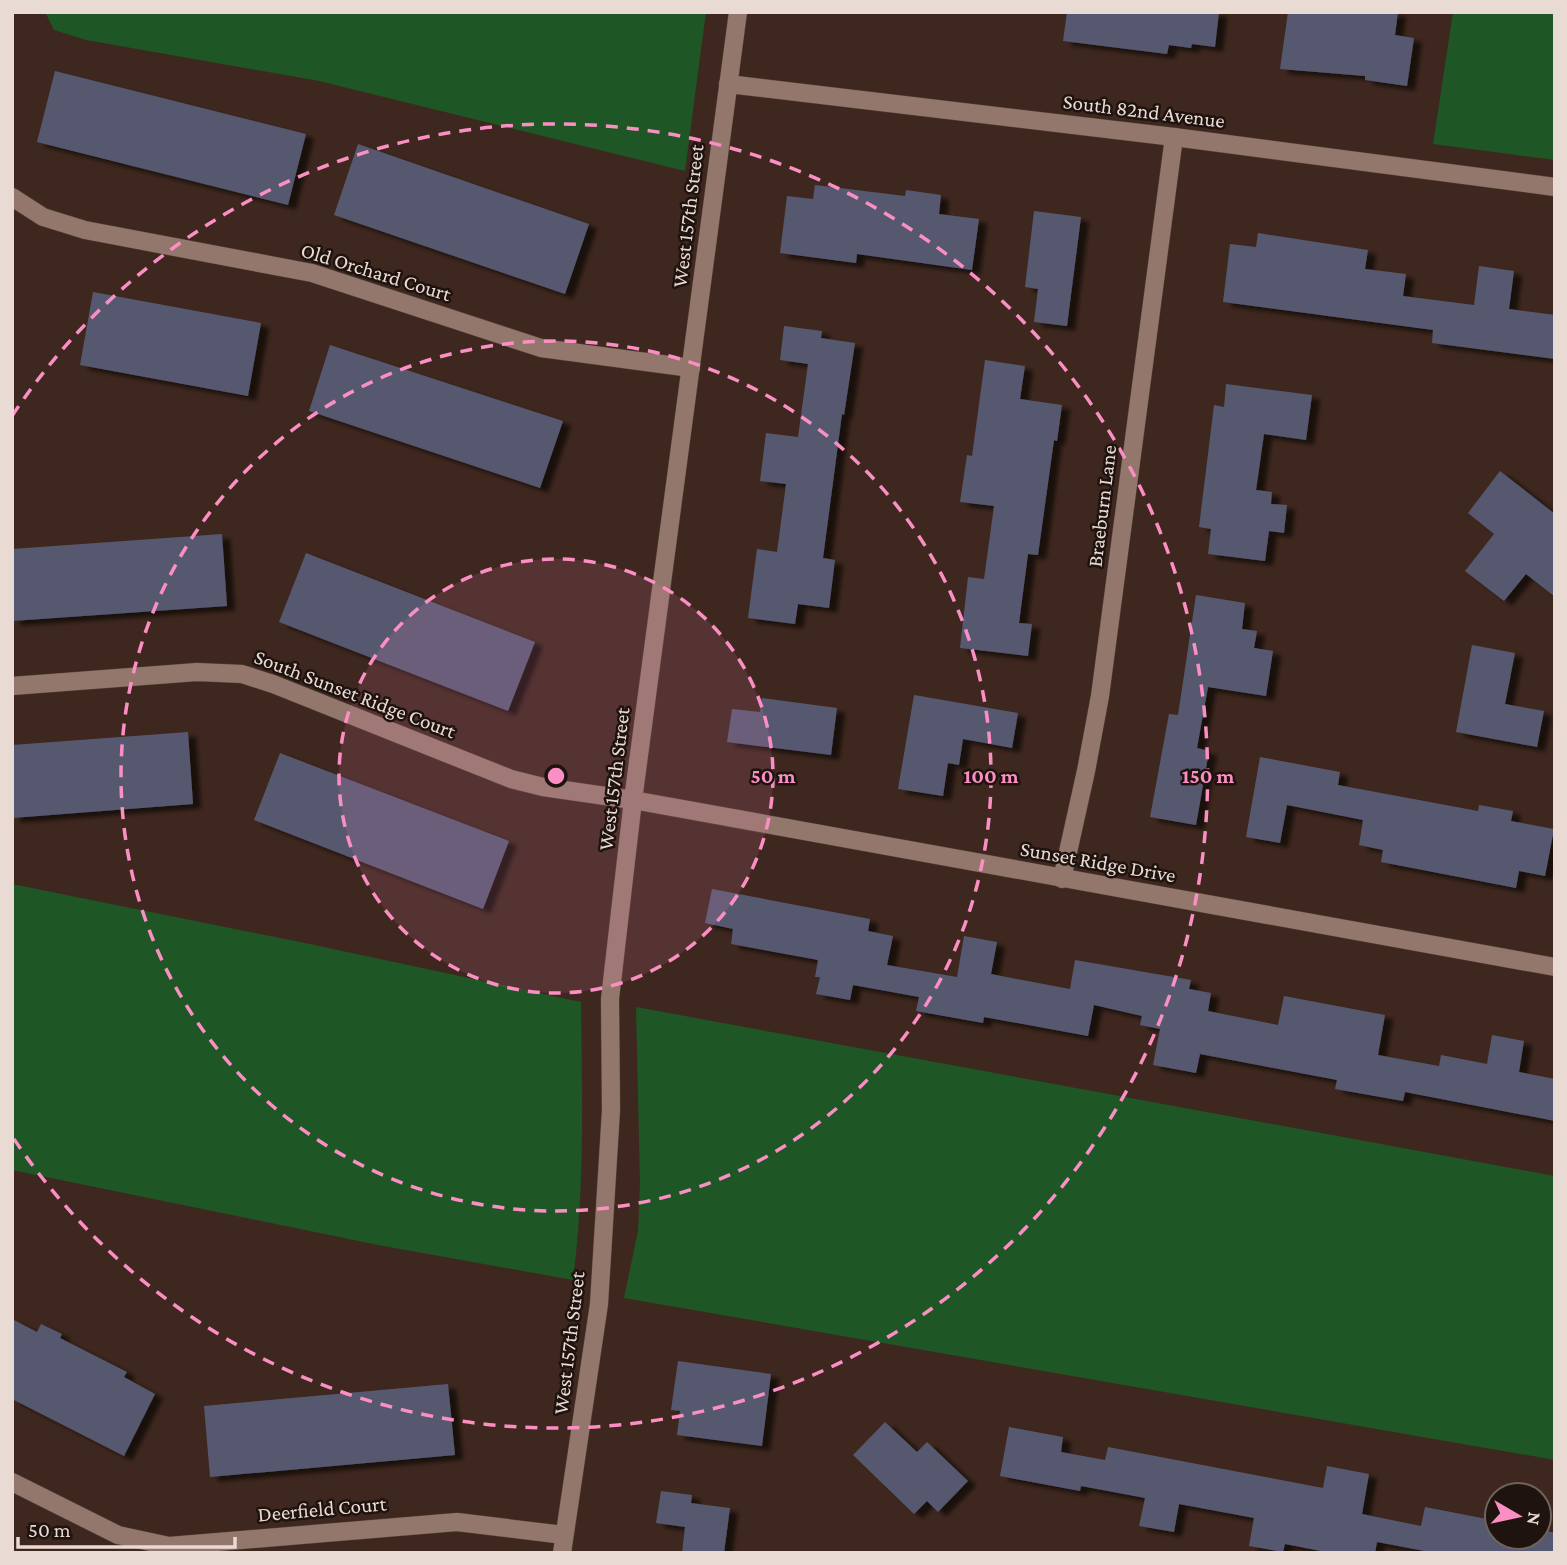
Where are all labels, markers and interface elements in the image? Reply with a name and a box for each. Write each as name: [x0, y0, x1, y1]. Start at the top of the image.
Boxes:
street label: South 82nd Avenue: [1062, 89, 1226, 133]
street label: West 157th Street: [667, 142, 709, 289]
street label: Old Orchard Court: [298, 238, 455, 307]
street label: Braeburn Lane: [1083, 444, 1121, 568]
street label: South Sunset Ridge Court: [251, 644, 460, 744]
street label: West 157th Street: [593, 705, 635, 852]
centre of rings: [544, 764, 568, 788]
text: 50 m: [751, 764, 796, 788]
text: 100 m: [963, 764, 1019, 788]
text: 150 m: [1182, 764, 1235, 788]
street label: Sunset Ridge Drive: [1018, 836, 1178, 888]
street label: West 157th Street: [548, 1269, 590, 1416]
north arrow: [1483, 1481, 1553, 1551]
street label: Deerfield Court: [257, 1491, 388, 1527]
scale bar: [18, 1506, 234, 1550]
text: N: [1523, 1511, 1546, 1527]
text: 50 m: [28, 1518, 71, 1542]

